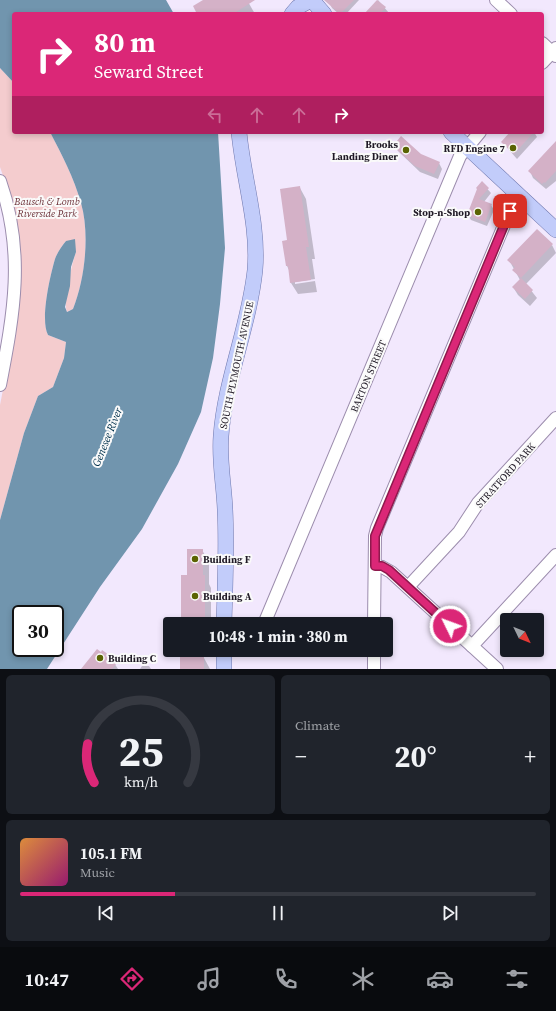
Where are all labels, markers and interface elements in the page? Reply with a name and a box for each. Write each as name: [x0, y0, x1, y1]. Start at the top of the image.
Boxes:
text: 80 m: [94, 23, 156, 61]
icon: right: [28, 28, 80, 80]
text: Seward Street: [94, 59, 203, 84]
icon: left: [204, 104, 226, 126]
icon: ahead: [246, 104, 268, 126]
icon: ahead: [288, 104, 310, 126]
icon: right: [330, 104, 352, 126]
place label: Brooks Landing Diner: [332, 138, 398, 163]
place label: RFD Engine 7: [444, 142, 506, 155]
marker: RFD Engine 7: [508, 143, 518, 153]
marker: Brooks Landing Diner: [401, 145, 411, 155]
pin: [493, 194, 527, 228]
park label: Bausch & Lomb Riverside Park: [13, 195, 80, 220]
icon: arrive: [499, 200, 521, 222]
place label: Stop-n-Shop: [413, 206, 470, 219]
marker: Stop-n-Shop: [473, 207, 483, 217]
street label: SOUTH PLYMOUTH AVENUE: [217, 300, 256, 430]
street label: BARTON STREET: [347, 338, 389, 414]
water label: Genesee River: [89, 405, 126, 469]
street label: STRATFORD PARK: [473, 440, 538, 511]
place label: Building F: [203, 553, 251, 566]
marker: Building F: [190, 554, 200, 564]
place label: Building A: [203, 590, 252, 603]
marker: Building A: [190, 591, 200, 601]
speed limit sign: 30: [12, 605, 64, 657]
position arrow: [429, 605, 471, 647]
north arrow: [500, 613, 544, 657]
map controls: [500, 613, 544, 657]
text: 10:48 · 1 min · 380 m: [209, 626, 348, 647]
place label: Building C: [108, 652, 156, 665]
marker: Building C: [95, 653, 105, 663]
text: Climate: [295, 717, 340, 734]
text: 25: [118, 722, 163, 779]
text: 20°: [394, 736, 437, 777]
text: −: [295, 741, 307, 771]
text: +: [524, 741, 536, 771]
text: km/h: [124, 771, 158, 791]
text: 105.1 FM: [80, 843, 142, 864]
text: Music: [80, 864, 115, 881]
icon: previous: [95, 902, 117, 924]
icon: pause: [267, 902, 289, 924]
icon: next: [439, 902, 461, 924]
icon: directions: [118, 965, 146, 993]
icon: music: [195, 965, 223, 993]
icon: phone: [272, 965, 300, 993]
icon: climate: [349, 965, 377, 993]
icon: car: [426, 965, 454, 993]
icon: filters: [503, 965, 531, 993]
text: 10:47: [25, 967, 69, 992]

